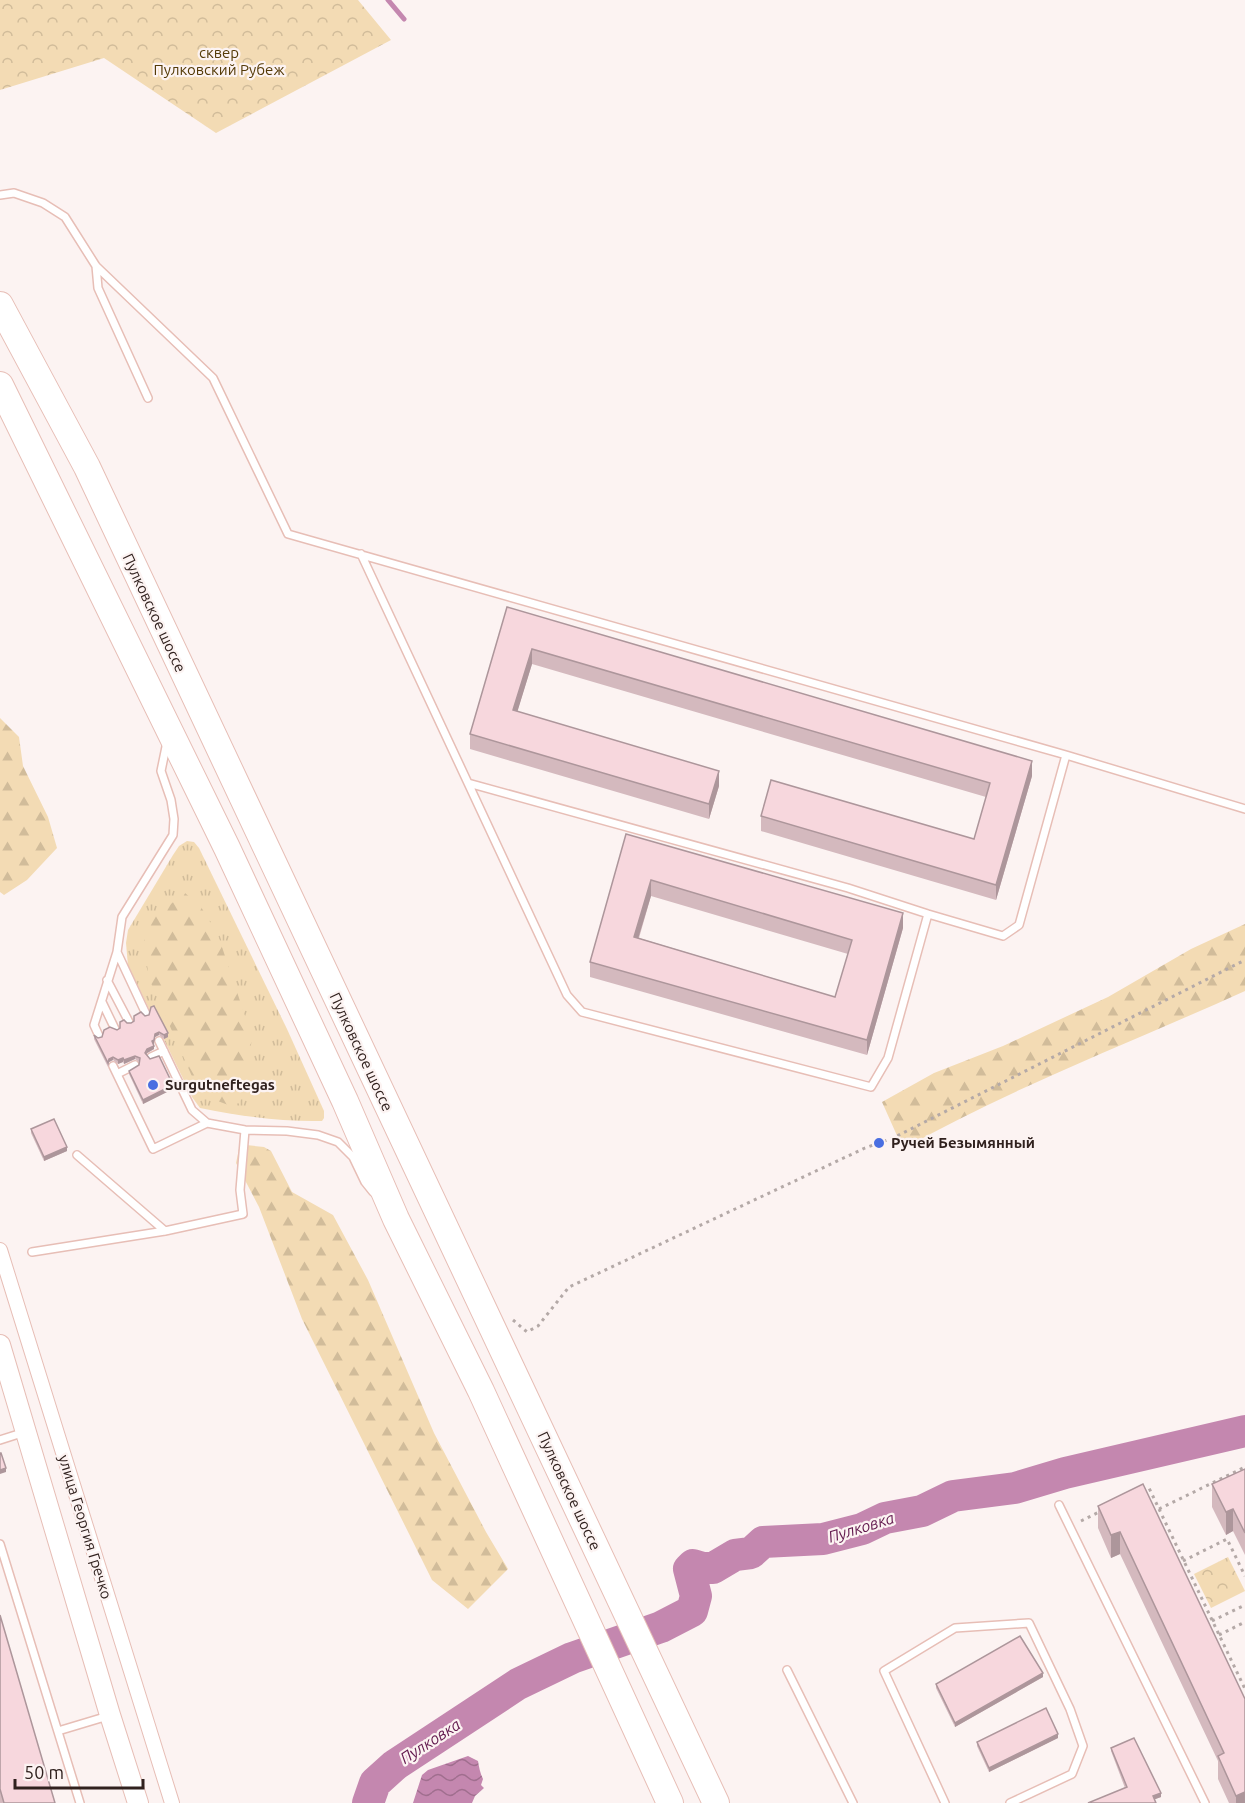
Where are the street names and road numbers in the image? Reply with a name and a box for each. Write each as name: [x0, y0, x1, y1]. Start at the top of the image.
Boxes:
street label: Пулковское шоссе: [120, 551, 189, 675]
street label: Пулковское шоссе: [327, 990, 396, 1114]
street label: Пулковское шоссе: [535, 1429, 604, 1553]
street label: улица Георгия Гречко: [55, 1453, 116, 1601]

